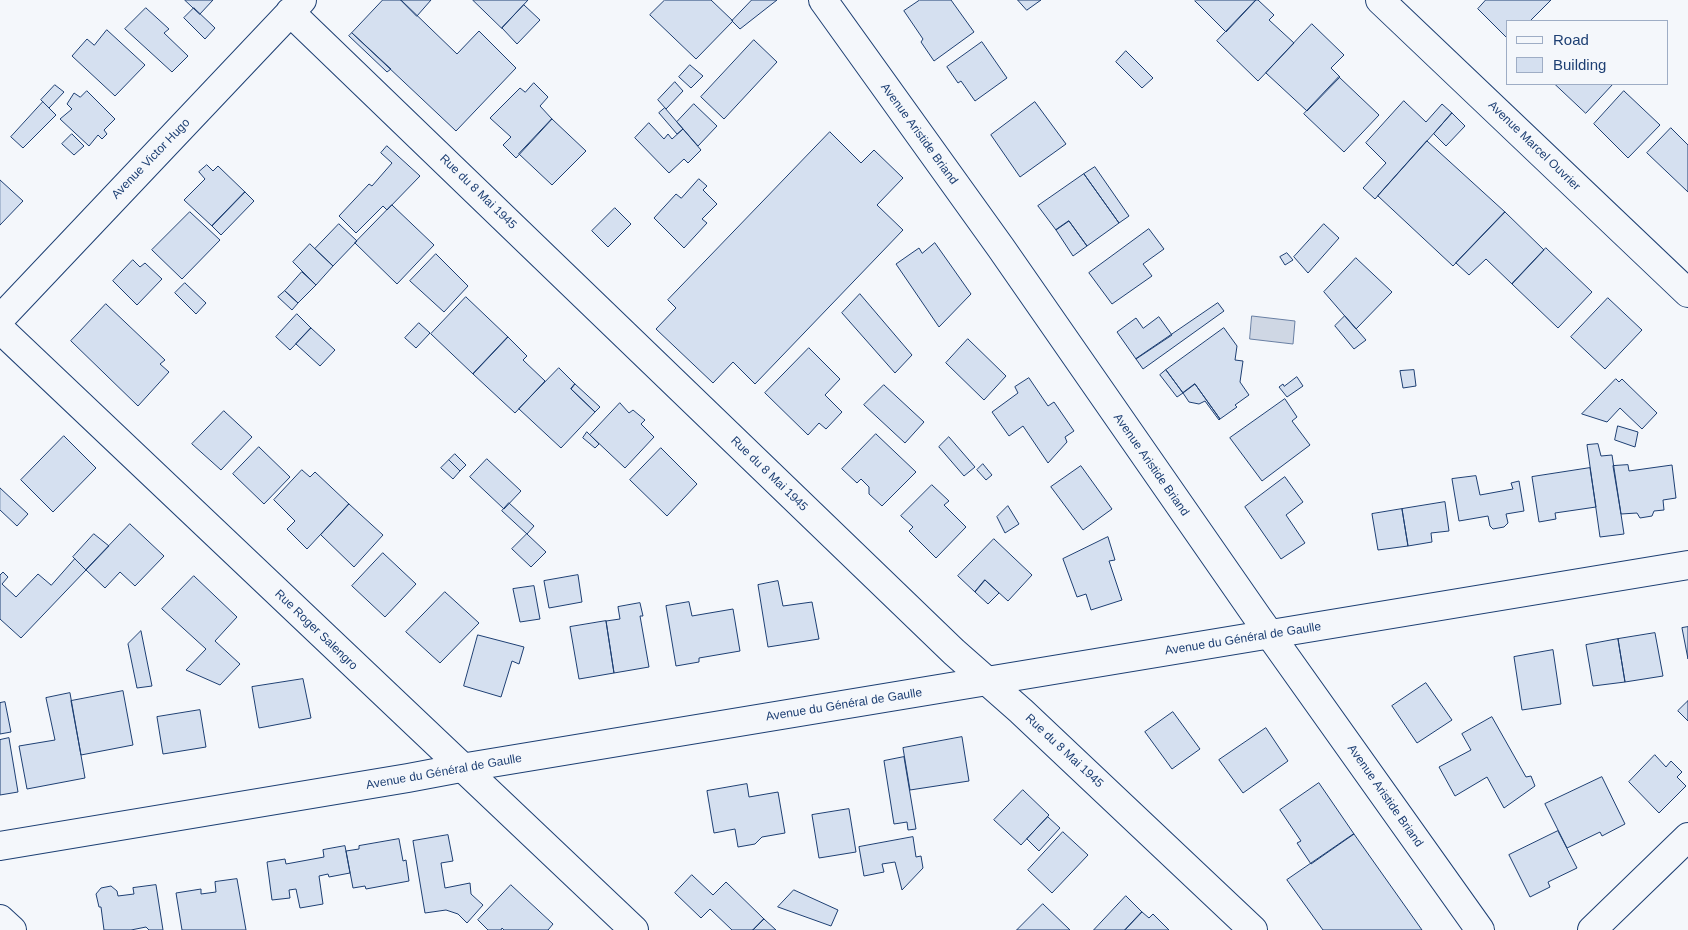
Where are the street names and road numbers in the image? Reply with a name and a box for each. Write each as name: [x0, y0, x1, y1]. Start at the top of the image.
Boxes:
street label: Avenue Aristide Briand: [877, 80, 961, 188]
street label: Avenue Marcel Ouvrier: [1485, 98, 1583, 194]
street label: Avenue Victor Hugo: [109, 116, 193, 202]
street label: Rue du 8 Mai 1945: [437, 152, 519, 232]
street label: Avenue Aristide Briand: [1110, 411, 1192, 519]
street label: Rue du 8 Mai 1945: [728, 434, 810, 514]
street label: Rue Roger Salengro: [272, 587, 360, 673]
street label: Avenue du Général de Gaulle: [1164, 620, 1322, 658]
street label: Avenue du Général de Gaulle: [765, 686, 923, 724]
street label: Rue du 8 Mai 1945: [1022, 711, 1106, 791]
street label: Avenue Aristide Briand: [1344, 742, 1426, 850]
street label: Avenue du Général de Gaulle: [365, 751, 523, 793]

